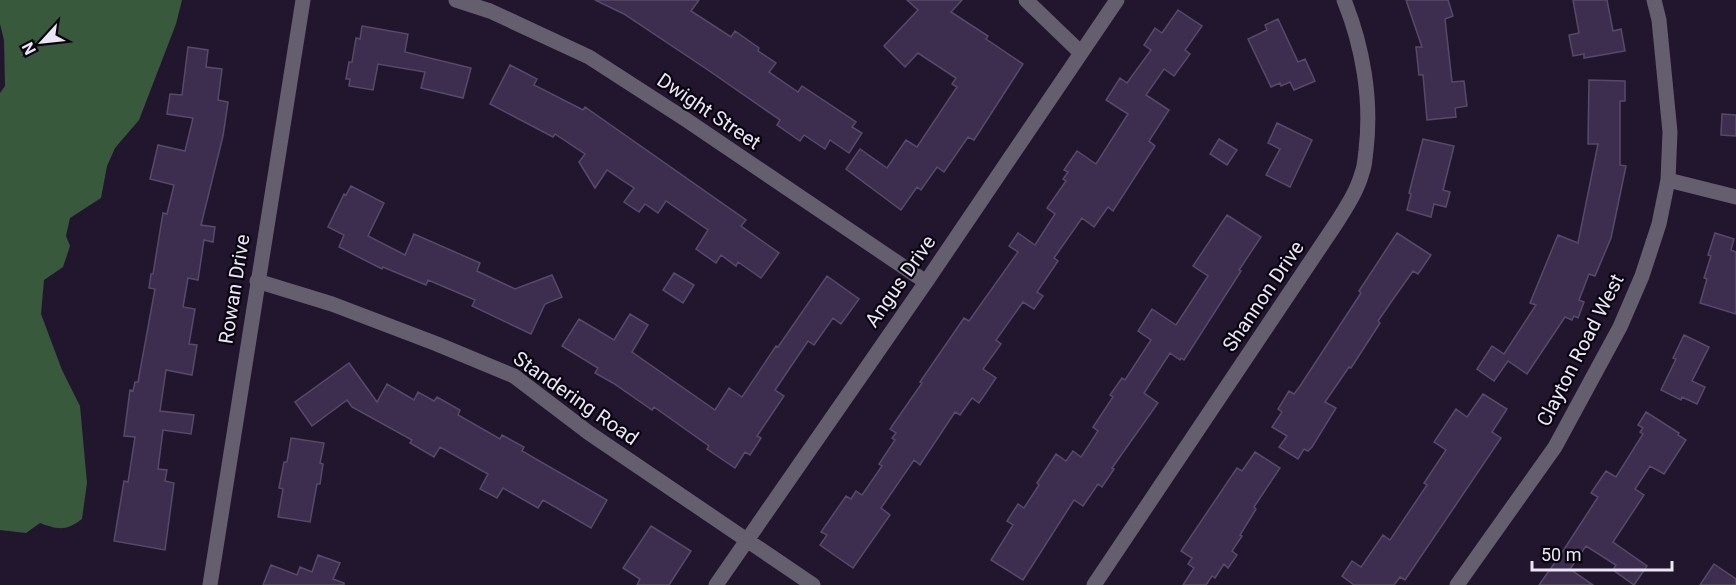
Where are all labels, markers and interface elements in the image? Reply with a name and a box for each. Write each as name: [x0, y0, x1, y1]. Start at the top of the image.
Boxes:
north arrow: [12, 12, 72, 72]
text: N: [18, 39, 40, 58]
street label: Dwight Street: [653, 68, 765, 154]
street label: Angus Drive: [860, 230, 940, 332]
street label: Rowan Drive: [213, 233, 255, 345]
street label: Shannon Drive: [1217, 236, 1309, 356]
street label: Clayton Road West: [1531, 270, 1629, 430]
street label: Standering Road: [509, 346, 643, 450]
scale bar: [1532, 534, 1672, 572]
text: 50 m: [1541, 544, 1581, 565]

